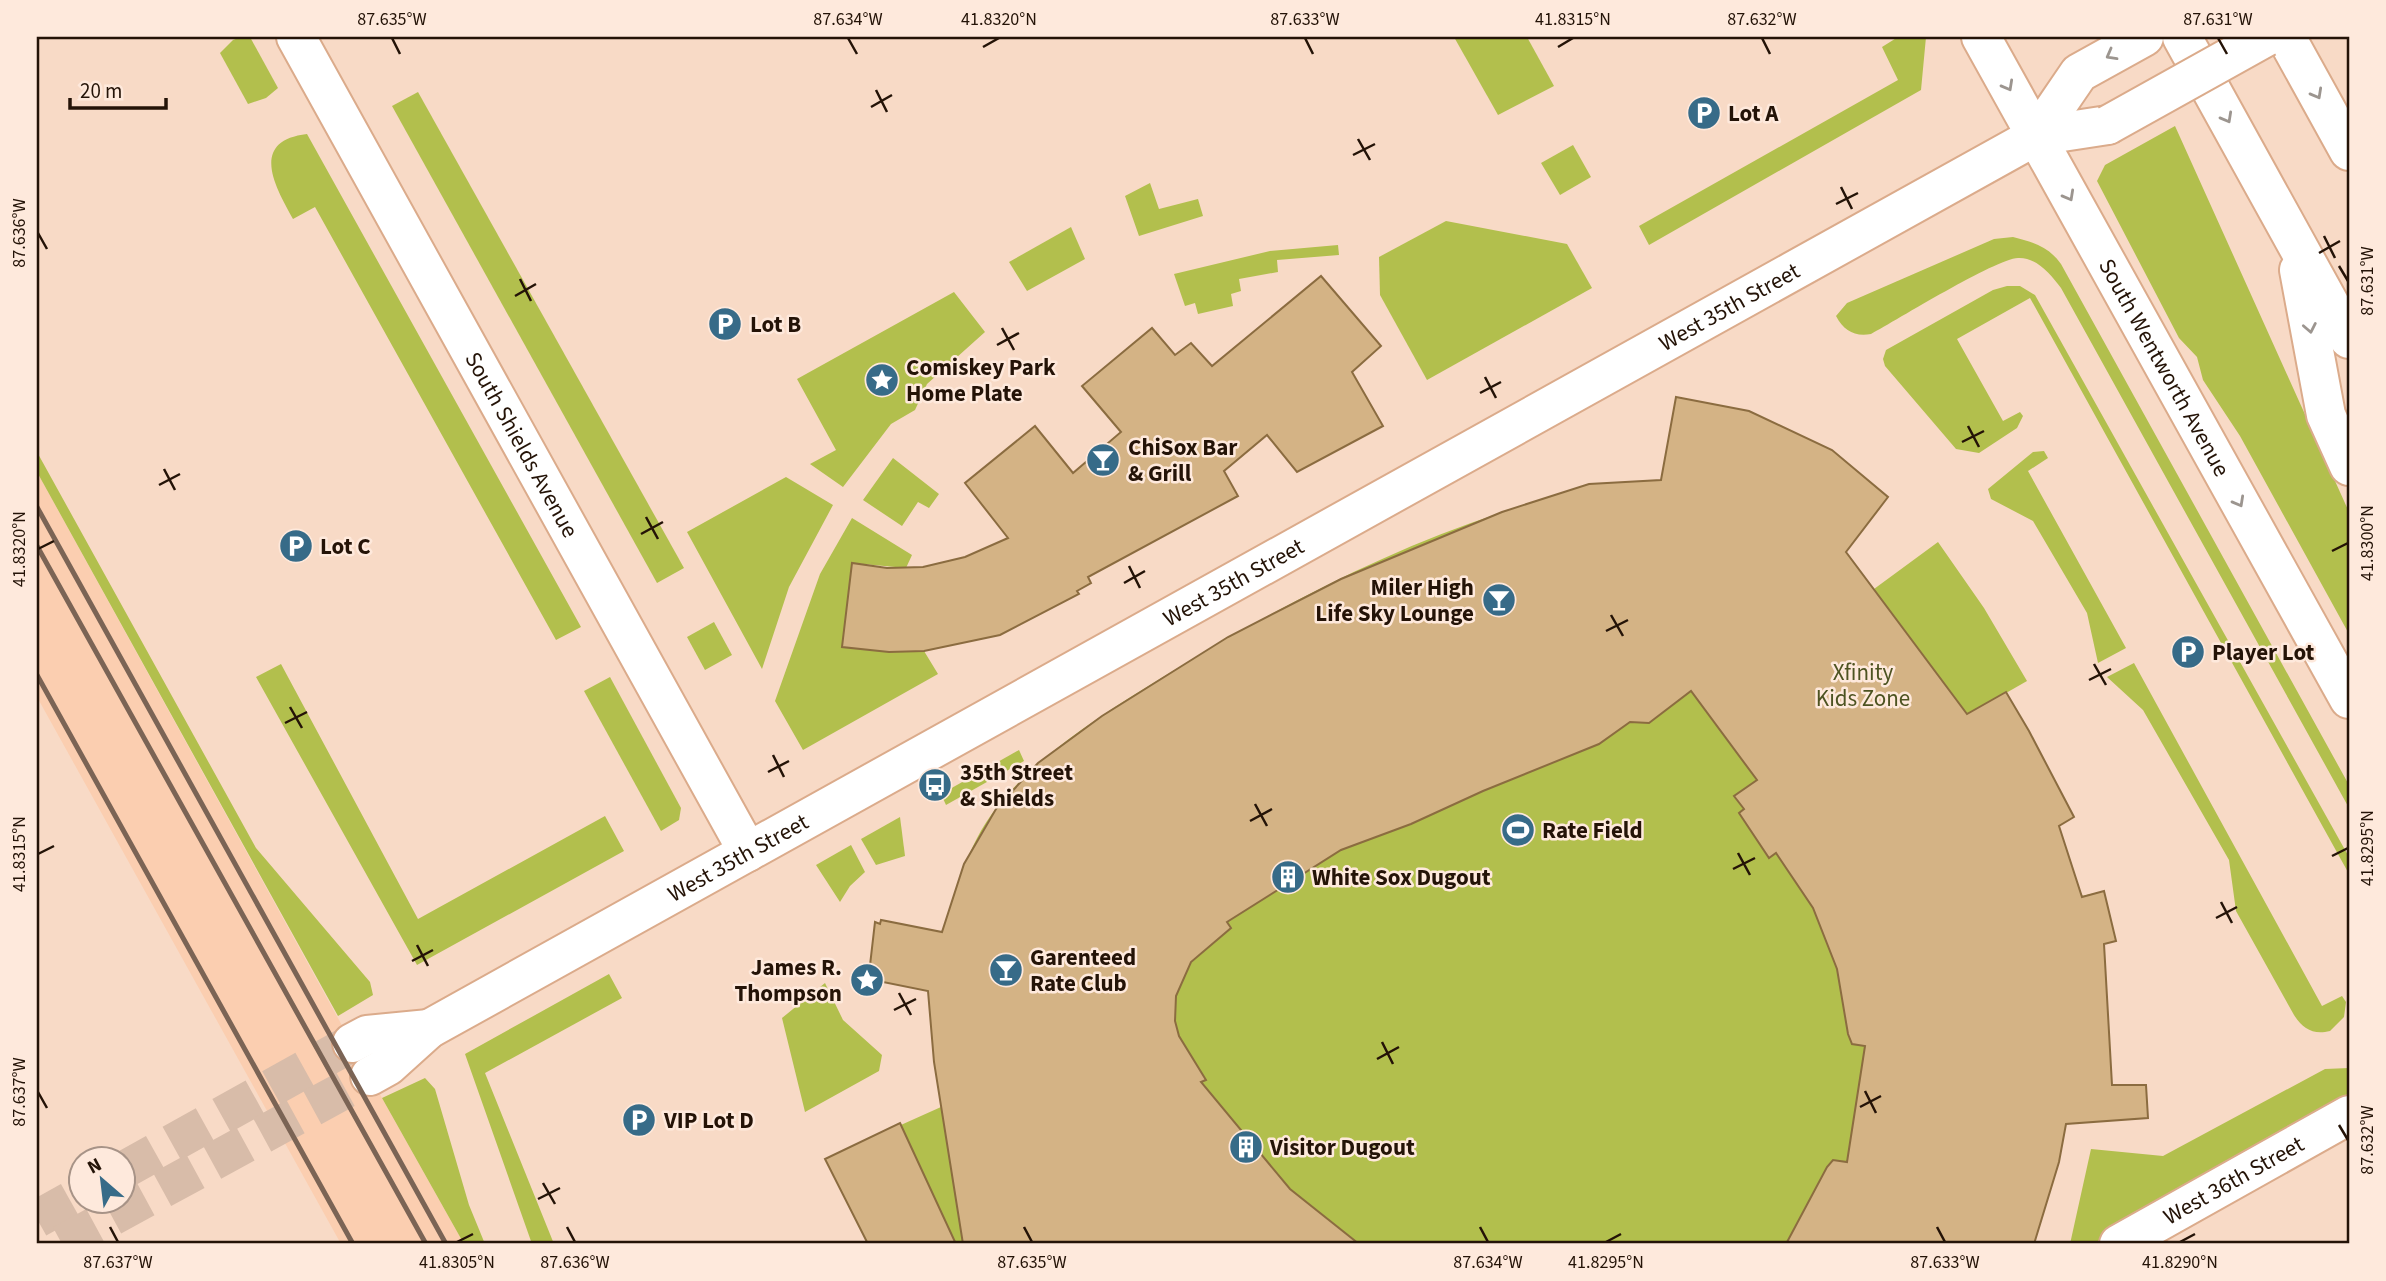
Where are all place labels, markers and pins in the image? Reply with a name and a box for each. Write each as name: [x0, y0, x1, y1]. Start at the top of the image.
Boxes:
parking icon: Lot A: [1685, 94, 1723, 132]
place label: Lot A: [1728, 97, 1779, 130]
parking icon: Lot B: [706, 305, 744, 343]
place label: Lot B: [750, 308, 801, 341]
place label: Comiskey Park Home Plate: [906, 351, 1056, 410]
place icon: Comiskey Park Home Plate: [863, 361, 901, 399]
place label: ChiSox Bar & Grill: [1128, 431, 1238, 490]
bar icon: ChiSox Bar & Grill: [1084, 441, 1122, 479]
parking icon: Lot C: [277, 527, 315, 565]
place label: Lot C: [320, 530, 371, 563]
place label: Miler High Life Sky Lounge: [1315, 571, 1474, 630]
bar icon: Miler High Life Sky Lounge: [1480, 581, 1518, 619]
parking icon: Player Lot: [2169, 633, 2207, 671]
place label: Player Lot: [2212, 636, 2315, 669]
place label: 35th Street & Shields: [960, 756, 1073, 815]
bus stop icon: 35th Street & Shields: [916, 766, 954, 804]
sports icon: Rate Field: [1499, 811, 1537, 849]
place label: Rate Field: [1542, 814, 1643, 847]
building icon: White Sox Dugout: [1269, 858, 1307, 896]
place label: White Sox Dugout: [1312, 861, 1491, 894]
place label: Garenteed Rate Club: [1030, 941, 1136, 1000]
place label: James R. Thompson: [734, 951, 842, 1010]
bar icon: Garenteed Rate Club: [987, 951, 1025, 989]
place icon: James R. Thompson: [848, 961, 886, 999]
parking icon: VIP Lot D: [620, 1101, 658, 1139]
place label: VIP Lot D: [663, 1104, 754, 1137]
building icon: Visitor Dugout: [1227, 1128, 1265, 1166]
place label: Visitor Dugout: [1269, 1131, 1415, 1164]

